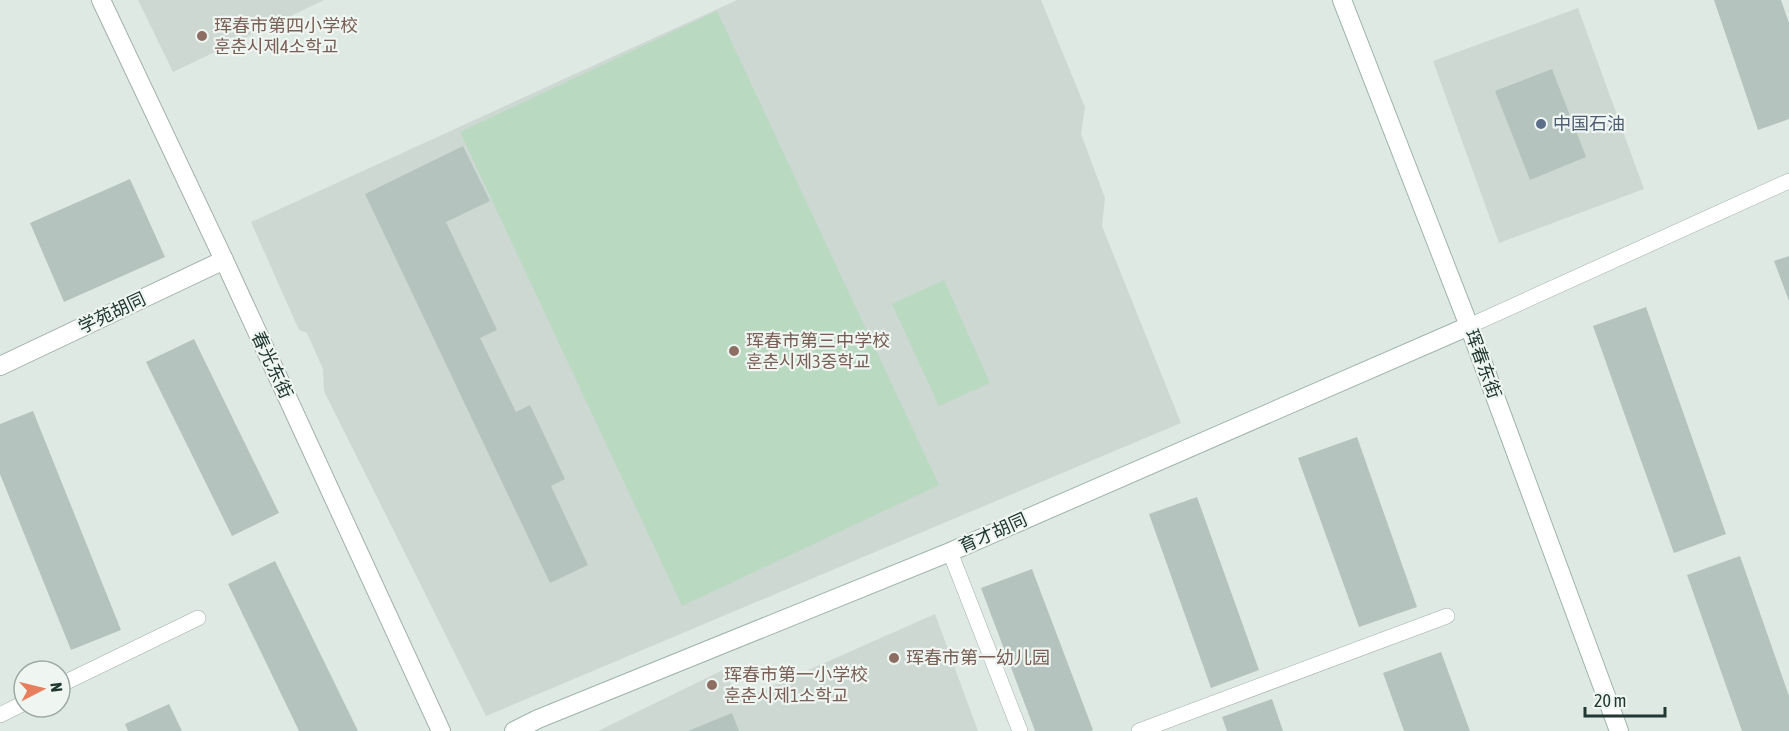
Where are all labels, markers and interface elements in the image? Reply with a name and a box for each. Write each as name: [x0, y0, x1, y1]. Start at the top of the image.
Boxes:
place label: 珲春市第四小学校 훈춘시제4소학교: [214, 15, 358, 57]
marker: 珲春市第四小学校 훈춘시제4소학교: [195, 29, 209, 43]
place label: 中国石油: [1553, 113, 1625, 134]
marker: 中国石油: [1534, 117, 1548, 131]
street label: 学苑胡同: [75, 288, 149, 337]
street label: 珲春东街: [1461, 326, 1506, 401]
street label: 春光东街: [248, 328, 297, 402]
place label: 珲春市第三中学校 훈춘시제3중학교: [746, 330, 890, 372]
marker: 珲春市第三中学校 훈춘시제3중학교: [727, 344, 741, 358]
street label: 育才胡同: [956, 508, 1030, 557]
place label: 珲春市第一幼儿园: [906, 647, 1050, 668]
marker: 珲春市第一幼儿园: [887, 651, 901, 665]
north arrow: [12, 659, 72, 719]
place label: 珲春市第一小学校 훈춘시제1소학교: [724, 664, 868, 706]
marker: 珲春市第一小学校 훈춘시제1소학교: [705, 678, 719, 692]
scale bar: [1585, 680, 1664, 718]
text: N: [47, 681, 66, 693]
text: 20 m: [1594, 690, 1626, 711]

